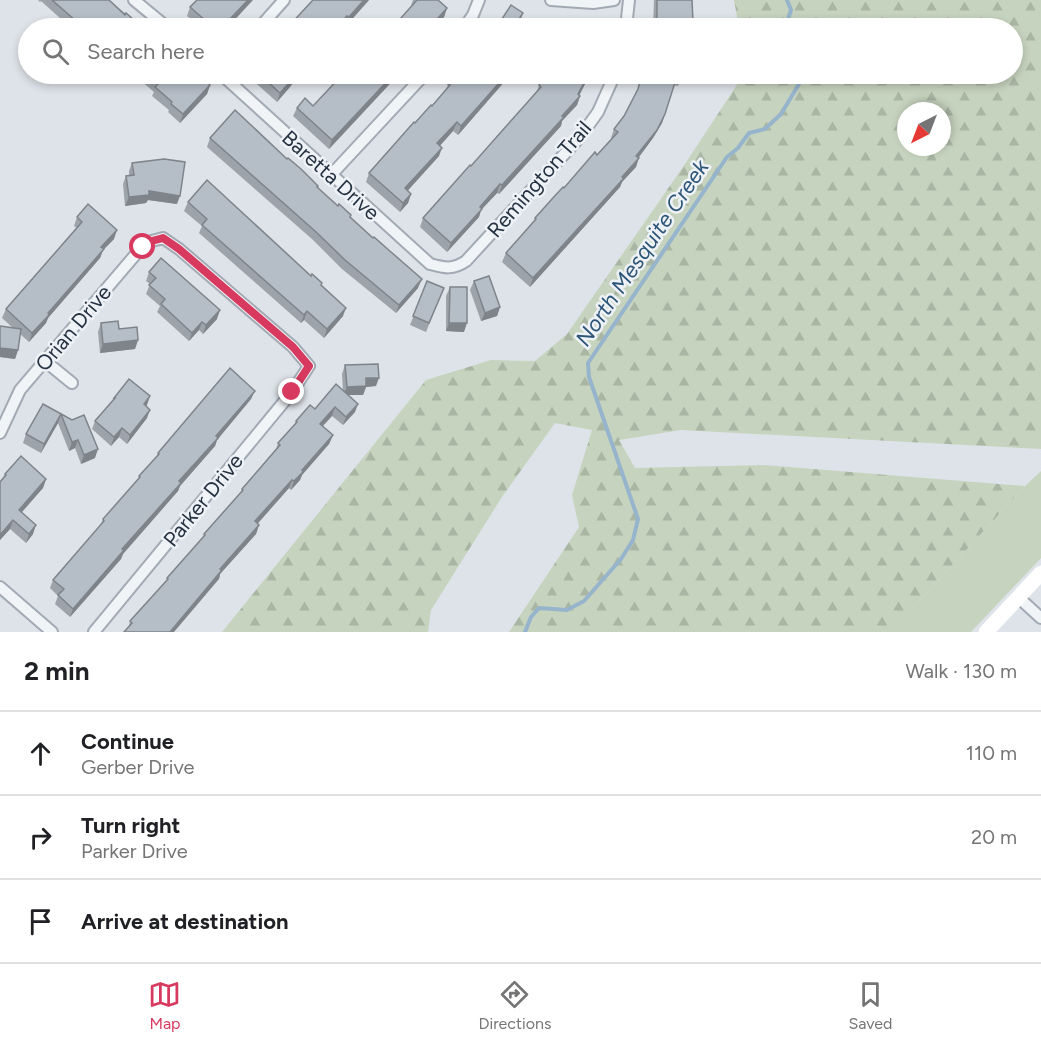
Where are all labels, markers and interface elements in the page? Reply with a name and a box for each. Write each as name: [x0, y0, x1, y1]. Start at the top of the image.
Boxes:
search box: [18, 18, 1023, 84]
icon: search: [39, 35, 72, 68]
text: Search here: [87, 38, 205, 65]
north arrow: [897, 102, 951, 156]
street label: Remington Trail: [482, 116, 596, 242]
street label: Baretta Drive: [277, 125, 385, 225]
water label: North Mesquite Creek: [570, 154, 715, 351]
route start: [129, 233, 155, 259]
street label: Orian Drive: [30, 280, 116, 376]
route end: [278, 378, 304, 404]
street label: Parker Drive: [158, 449, 248, 551]
text: 2 min: [24, 655, 90, 687]
text: Walk · 130 m: [905, 659, 1017, 683]
text: Continue: [81, 728, 174, 755]
icon: ahead: [24, 737, 57, 770]
text: 110 m: [966, 741, 1017, 765]
text: Gerber Drive: [81, 755, 194, 779]
text: Turn right: [81, 812, 180, 839]
icon: right: [24, 821, 57, 854]
text: 20 m: [971, 825, 1017, 849]
text: Parker Drive: [81, 839, 188, 863]
icon: arrive: [24, 905, 57, 938]
text: Arrive at destination: [81, 908, 289, 935]
tab: Map: [148, 978, 181, 1033]
tab: Directions: [478, 978, 551, 1033]
tab: Saved: [848, 978, 893, 1033]

